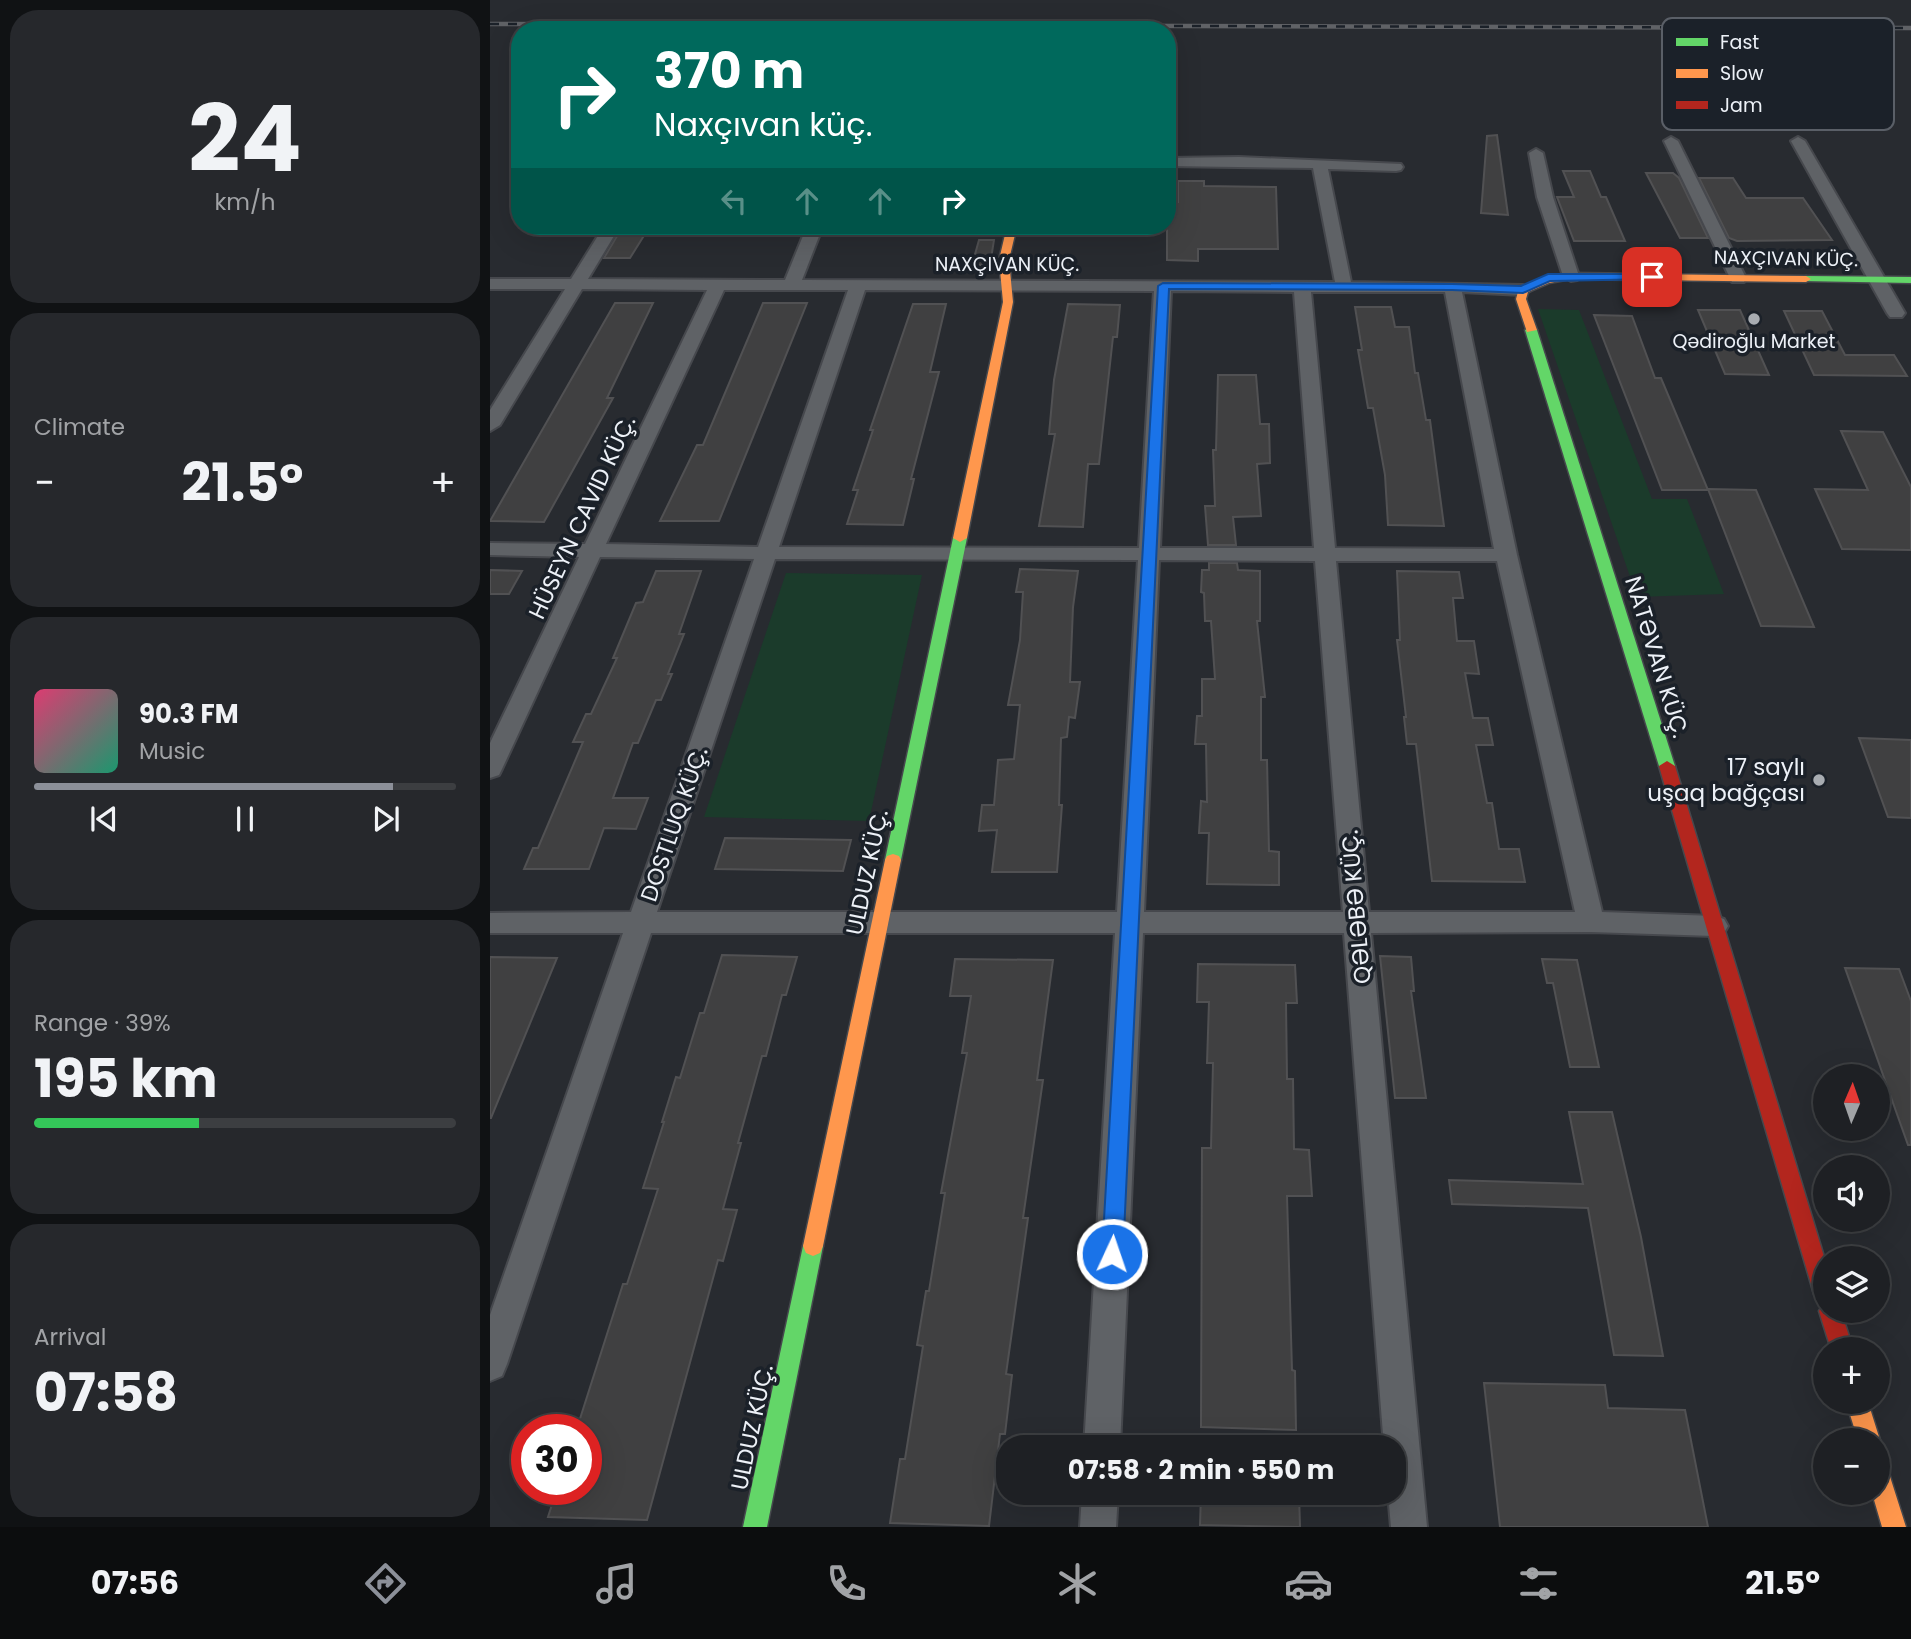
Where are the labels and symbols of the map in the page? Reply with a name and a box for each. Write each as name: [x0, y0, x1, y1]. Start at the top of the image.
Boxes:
legend: [1662, 18, 1894, 130]
text: Fast: [1720, 29, 1759, 56]
text: Slow: [1720, 60, 1764, 87]
text: Jam: [1720, 92, 1762, 119]
street label: NAXÇIVAN KÜÇ.: [1714, 244, 1858, 273]
pin: [1622, 247, 1682, 307]
street label: NAXÇIVAN KÜÇ.: [935, 251, 1079, 278]
marker: Qədiroğlu Market: [1746, 311, 1762, 327]
place label: Qədiroğlu Market: [1672, 328, 1836, 355]
street label: HÜSEYN CAVID KÜÇ.: [521, 410, 643, 624]
street label: NATƏVAN KÜÇ.: [1617, 572, 1697, 742]
street label: DOSTLUQ KÜÇ.: [633, 742, 715, 906]
place label: 17 saylı uşaq bağçası: [1647, 751, 1805, 809]
marker: 17 saylı uşaq bağçası: [1811, 772, 1827, 788]
street label: ULDUZ KÜÇ.: [838, 806, 896, 938]
street label: QƏLƏBƏ KÜÇ.: [1333, 829, 1379, 985]
north arrow: [1813, 1064, 1890, 1141]
position arrow: [1075, 1217, 1149, 1291]
street label: ULDUZ KÜÇ.: [723, 1361, 781, 1493]
speed limit sign: 30: [511, 1414, 602, 1505]

